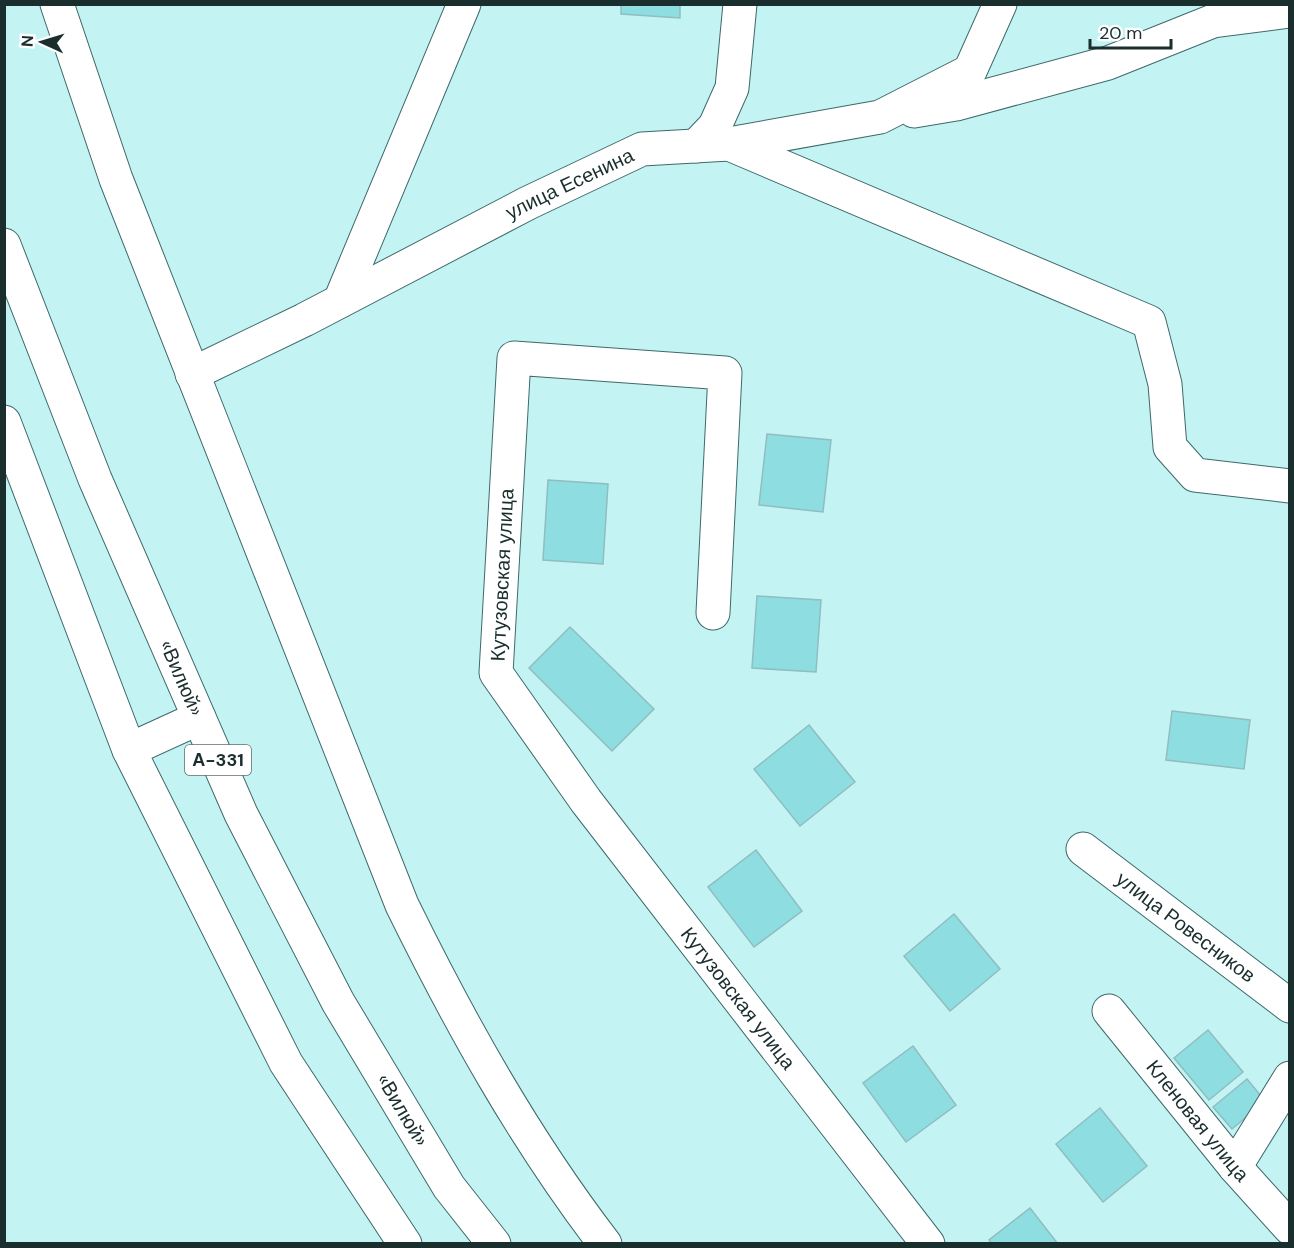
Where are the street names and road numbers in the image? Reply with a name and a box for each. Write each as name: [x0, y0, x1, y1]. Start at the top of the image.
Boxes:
street label: улица Есенина: [501, 141, 639, 225]
street label: Кутузовская улица: [484, 487, 520, 662]
street label: «Вилюй»: [154, 636, 210, 720]
road number: А-331: [185, 745, 251, 775]
street label: улица Ровесников: [1111, 866, 1261, 988]
street label: Кутузовская улица: [675, 922, 802, 1075]
street label: Кленовая улица: [1141, 1054, 1255, 1188]
street label: «Вилюй»: [371, 1069, 435, 1151]

